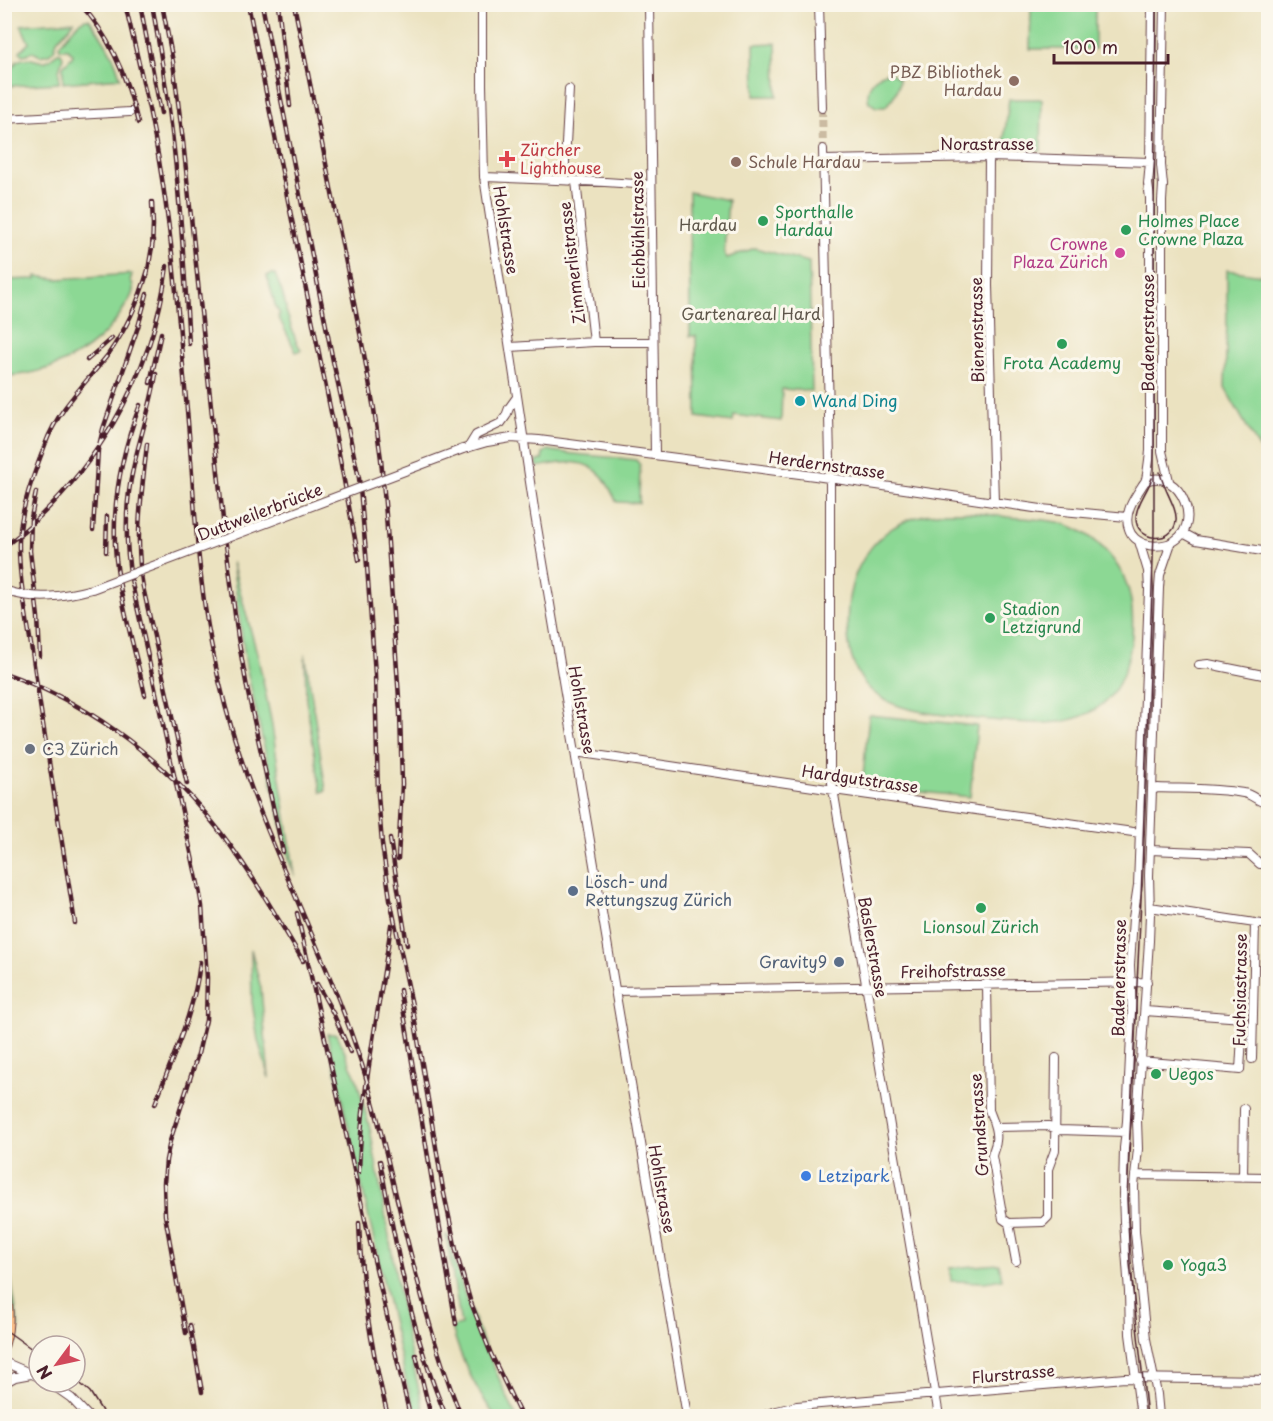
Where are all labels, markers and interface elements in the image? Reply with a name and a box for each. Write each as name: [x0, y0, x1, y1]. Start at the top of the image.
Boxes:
scale bar: [1054, 27, 1168, 65]
text: 100 m: [1063, 33, 1118, 60]
place label: PBZ Bibliothek Hardau: [890, 59, 1002, 101]
marker: PBZ Bibliothek Hardau: [1007, 74, 1021, 88]
street label: Norastrasse: [940, 131, 1034, 155]
place label: Zürcher Lighthouse: [520, 137, 602, 179]
place label: Schule Hardau: [748, 149, 861, 173]
marker: Zürcher Lighthouse: [498, 150, 516, 168]
marker: Schule Hardau: [729, 155, 743, 169]
street label: Eichbühlstrasse: [624, 171, 650, 289]
street label: Hohlstrasse: [488, 184, 526, 276]
place label: Sporthalle Hardau: [775, 199, 854, 241]
street label: Zimmerlistrasse: [552, 200, 590, 326]
place label: Holmes Place Crowne Plaza: [1138, 208, 1244, 250]
park label: Hardau: [679, 212, 737, 236]
marker: Sporthalle Hardau: [756, 214, 770, 228]
marker: Holmes Place Crowne Plaza: [1119, 223, 1133, 237]
place label: Crowne Plaza Zürich: [1013, 231, 1108, 273]
marker: Crowne Plaza Zürich: [1113, 246, 1127, 260]
street label: Badenerstrasse: [1135, 274, 1159, 392]
street label: Bienenstrasse: [963, 277, 989, 383]
park label: Gartenareal Hard: [681, 301, 821, 325]
marker: Frota Academy: [1055, 337, 1069, 351]
place label: Frota Academy: [1003, 350, 1121, 374]
place label: Wand Ding: [812, 388, 898, 412]
marker: Wand Ding: [793, 394, 807, 408]
street label: Herdernstrasse: [767, 444, 887, 484]
street label: Duttweilerbrücke: [194, 476, 326, 546]
place label: Stadion Letzigrund: [1002, 596, 1081, 638]
marker: Stadion Letzigrund: [983, 611, 997, 625]
street label: Hohlstrasse: [563, 664, 603, 756]
place label: C3 Zürich: [42, 736, 119, 760]
marker: C3 Zürich: [23, 742, 37, 756]
street label: Hardgutstrasse: [800, 758, 920, 798]
place label: Lösch- und Rettungszug Zürich: [585, 869, 732, 911]
marker: Lösch- und Rettungszug Zürich: [566, 884, 580, 898]
street label: Baslerstrasse: [853, 894, 895, 999]
marker: Lionsoul Zürich: [974, 901, 988, 915]
place label: Lionsoul Zürich: [923, 914, 1039, 938]
street label: Badenerstrasse: [1105, 919, 1131, 1037]
street label: Fuchsiastrasse: [1226, 933, 1252, 1047]
place label: Gravity9: [759, 949, 827, 973]
marker: Gravity9: [832, 955, 846, 969]
street label: Freihofstrasse: [900, 957, 1006, 983]
place label: Uegos: [1168, 1061, 1214, 1085]
marker: Uegos: [1149, 1067, 1163, 1081]
street label: Grundstrasse: [962, 1073, 994, 1177]
street label: Hohlstrasse: [643, 1143, 683, 1235]
place label: Letzipark: [818, 1163, 890, 1187]
marker: Letzipark: [799, 1169, 813, 1183]
place label: Yoga3: [1180, 1252, 1227, 1276]
marker: Yoga3: [1161, 1258, 1175, 1272]
north arrow: [27, 1334, 87, 1394]
street label: Flurstrasse: [970, 1357, 1056, 1389]
text: N: [30, 1361, 57, 1385]

